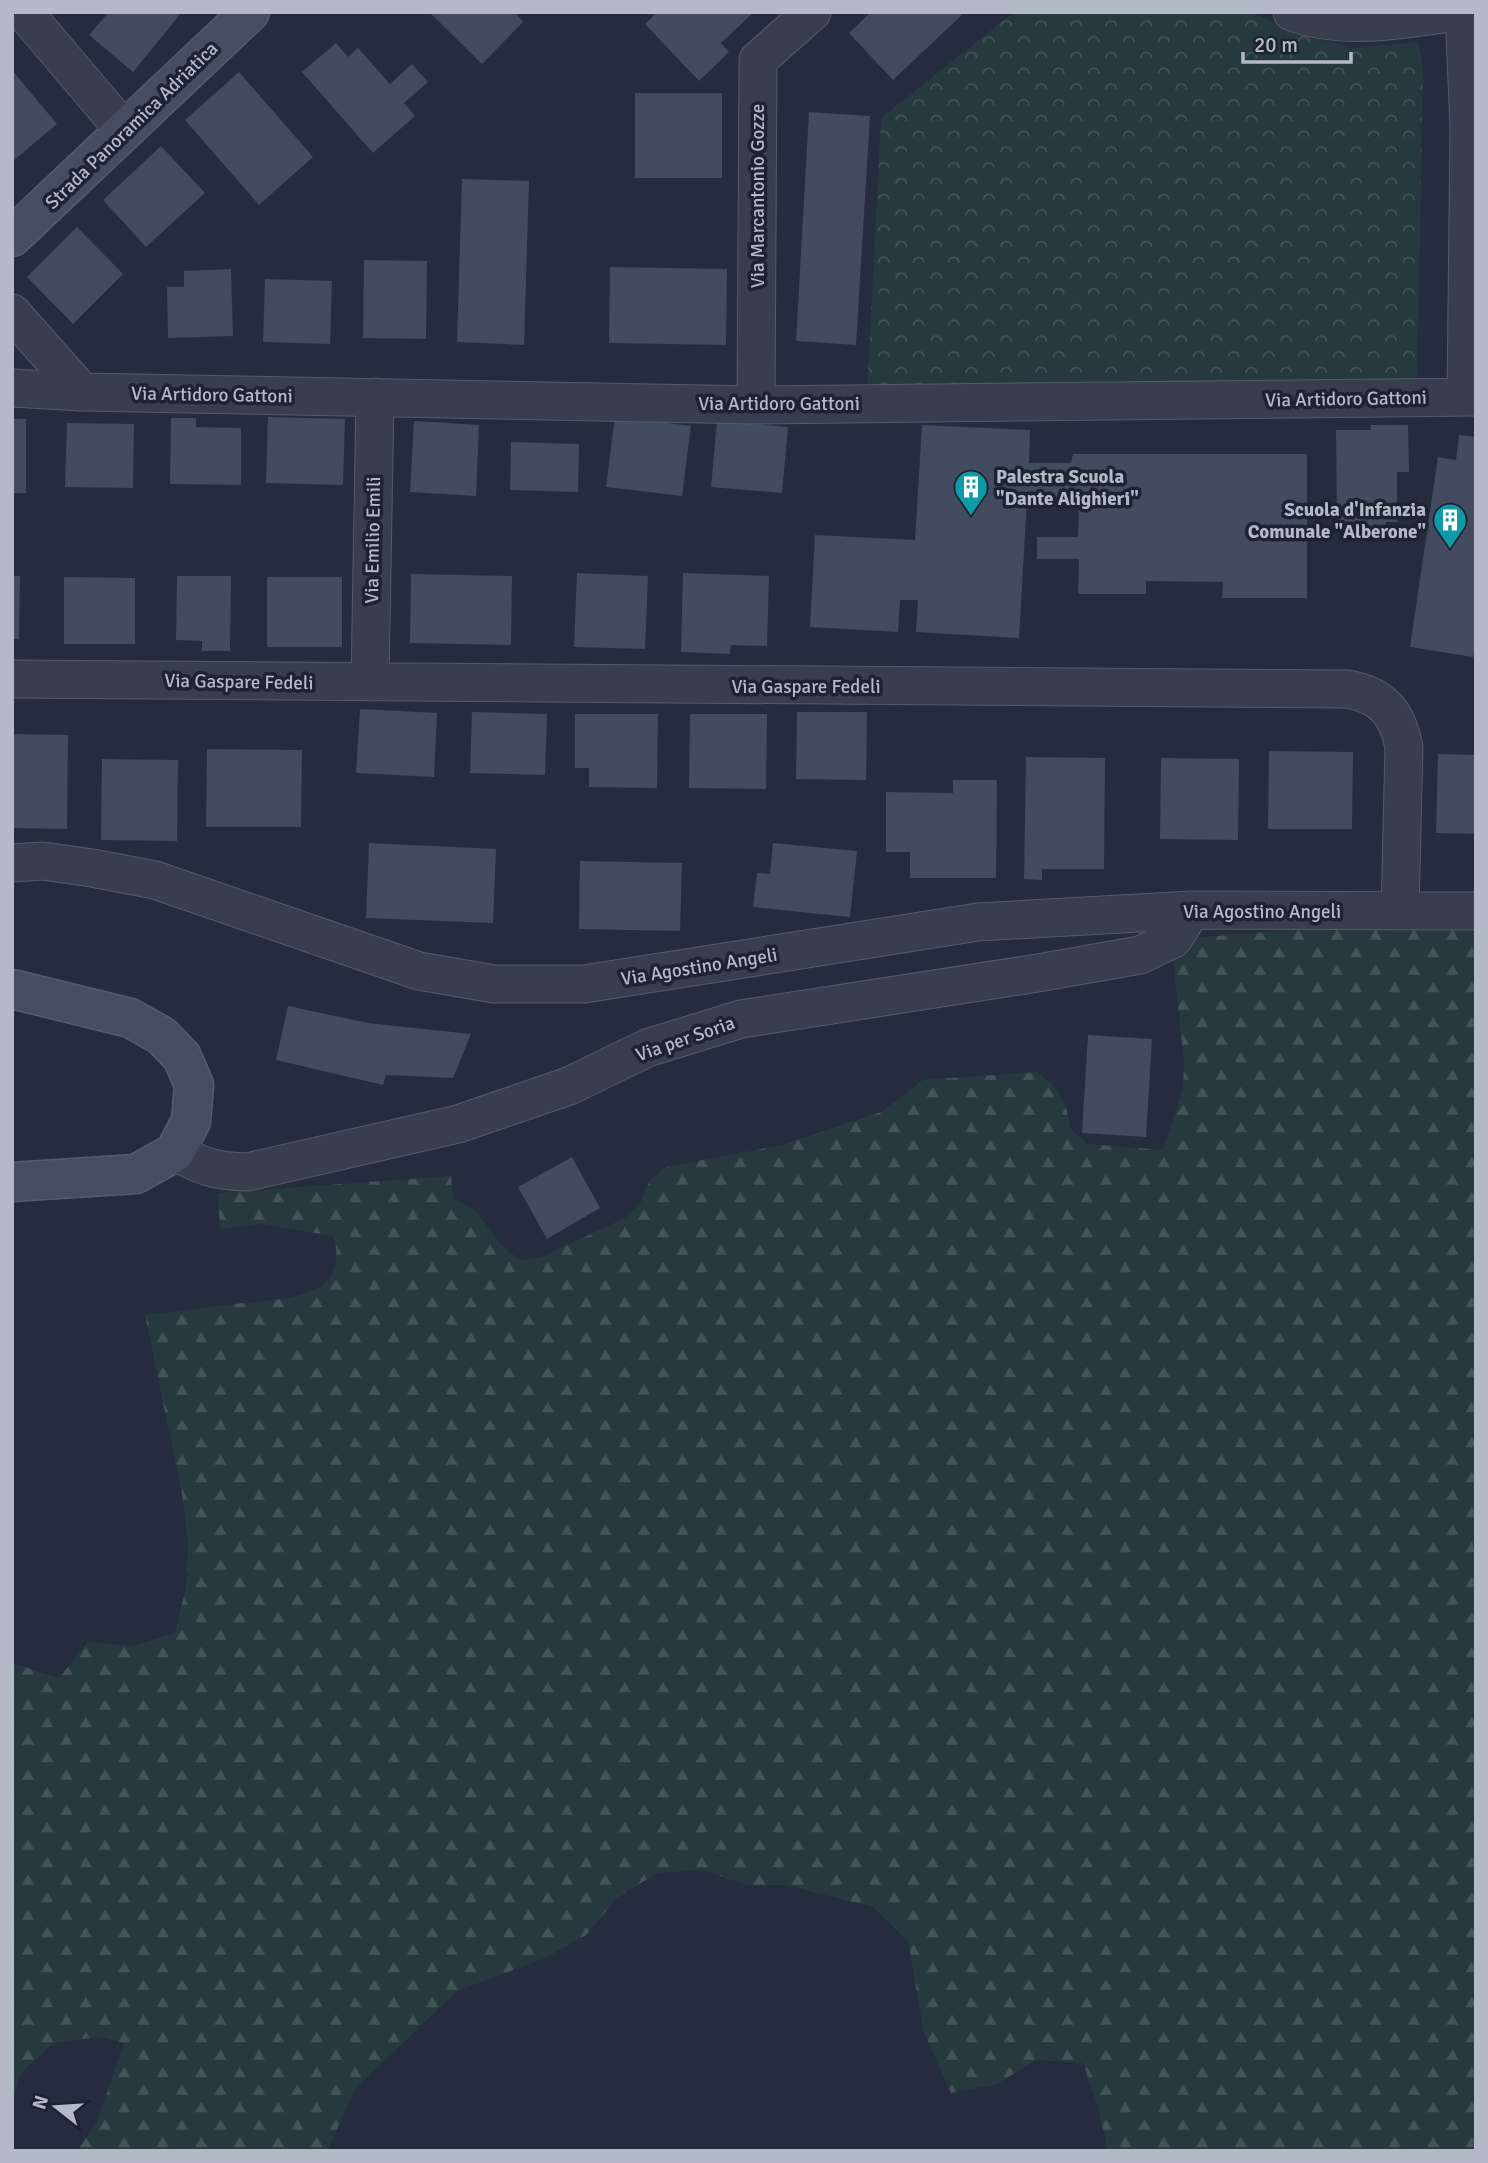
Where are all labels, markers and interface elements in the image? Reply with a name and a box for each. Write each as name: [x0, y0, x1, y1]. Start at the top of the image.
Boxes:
scale bar: [1243, 21, 1352, 65]
text: 20 m: [1254, 32, 1298, 58]
street label: Strada Panoramica Adriatica: [40, 37, 223, 215]
street label: Via Marcantonio Gozze: [746, 104, 770, 288]
street label: Via Artidoro Gattoni: [131, 382, 293, 408]
street label: Via Artidoro Gattoni: [1265, 386, 1427, 412]
street label: Via Artidoro Gattoni: [698, 392, 860, 416]
place label: Palestra Scuola "Dante Alighieri": [996, 465, 1139, 511]
building icon: Palestra Scuola "Dante Alighieri": [952, 468, 990, 517]
street label: Via Emilio Emili: [360, 476, 386, 604]
place label: Scuola d'Infanzia Comunale "Alberone": [1248, 498, 1426, 544]
building icon: Scuola d'Infanzia Comunale "Alberone": [1431, 501, 1469, 550]
street label: Via Gaspare Fedeli: [164, 669, 314, 695]
street label: Via Gaspare Fedeli: [731, 675, 881, 699]
street label: Via Agostino Angeli: [1183, 900, 1341, 924]
street label: Via Agostino Angeli: [619, 943, 779, 991]
street label: Via per Soria: [633, 1011, 738, 1067]
north arrow: [21, 2072, 91, 2142]
text: N: [27, 2092, 54, 2112]

